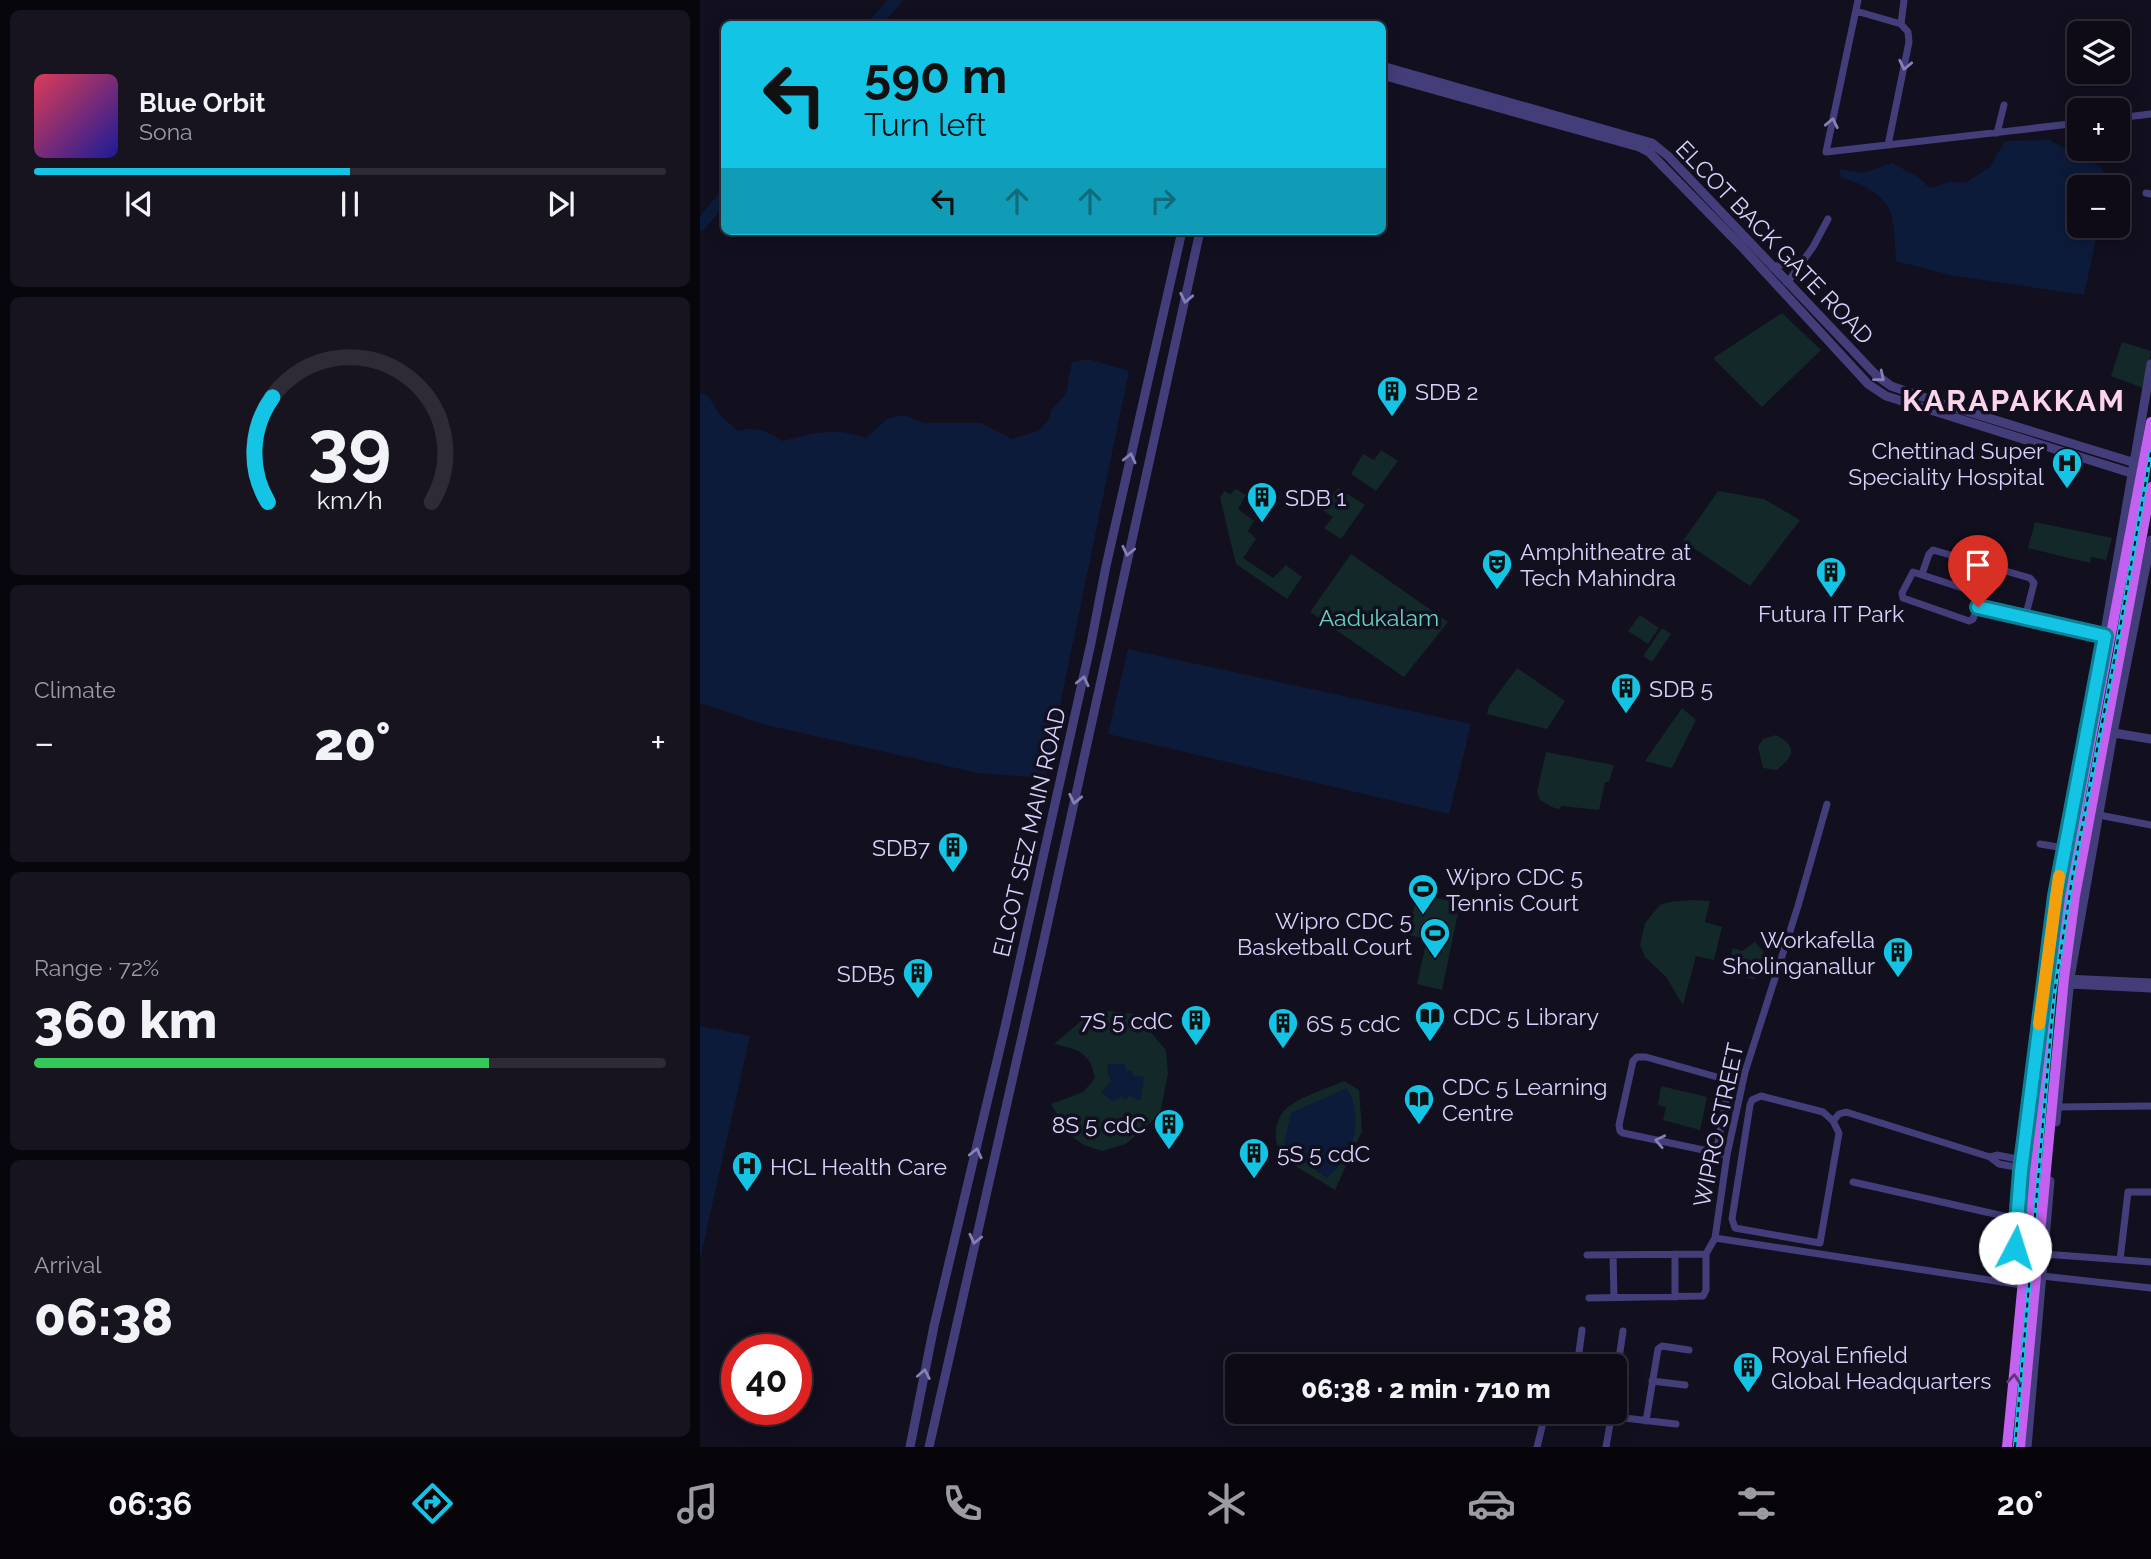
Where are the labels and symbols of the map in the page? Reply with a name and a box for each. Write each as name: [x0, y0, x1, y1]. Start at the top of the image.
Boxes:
one-way arrow: [1899, 59, 1914, 71]
one-way arrow: [1824, 117, 1838, 129]
street label: ELCOT BACK GATE ROAD: [1671, 135, 1879, 349]
one-way arrow: [1179, 292, 1194, 304]
one-way arrow: [1871, 369, 1884, 381]
building icon: SDB 2: [1375, 374, 1409, 418]
place label: SDB 2: [1415, 378, 1479, 405]
district label: KARAPAKKAM: [1902, 383, 2126, 418]
place label: Chettinad Super Speciality Hospital: [1848, 437, 2045, 490]
hospital icon: Chettinad Super Speciality Hospital: [2050, 446, 2084, 490]
one-way arrow: [1122, 453, 1137, 465]
building icon: SDB 1: [1245, 480, 1279, 524]
place label: SDB 1: [1285, 484, 1347, 511]
pin: [1948, 535, 2008, 607]
place label: Amphitheatre at Tech Mahindra: [1520, 538, 1692, 591]
one-way arrow: [1122, 545, 1137, 557]
theatre icon: Amphitheatre at Tech Mahindra: [1480, 547, 1514, 591]
building icon: Futura IT Park: [1814, 555, 1848, 599]
place label: Futura IT Park: [1758, 600, 1904, 627]
park label: Aadukalam: [1319, 604, 1439, 631]
building icon: SDB 5: [1609, 671, 1643, 715]
one-way arrow: [1074, 675, 1089, 687]
place label: SDB 5: [1649, 675, 1713, 702]
street label: ELCOT SEZ MAIN ROAD: [987, 705, 1071, 959]
one-way arrow: [1068, 793, 1083, 805]
building icon: SDB7: [936, 830, 970, 874]
place label: SDB7: [872, 834, 931, 861]
place label: Wipro CDC 5 Tennis Court: [1446, 863, 1583, 916]
sports icon: Wipro CDC 5 Tennis Court: [1406, 872, 1440, 916]
place label: Wipro CDC 5 Basketball Court: [1237, 907, 1412, 960]
sports icon: Wipro CDC 5 Basketball Court: [1418, 916, 1452, 960]
place label: Workafella Sholinganallur: [1722, 926, 1875, 979]
building icon: Workafella Sholinganallur: [1881, 935, 1915, 979]
building icon: SDB5: [901, 956, 935, 1000]
place label: SDB5: [837, 960, 895, 987]
library icon: CDC 5 Library: [1413, 999, 1447, 1043]
building icon: 7S 5 cdC: [1179, 1003, 1213, 1047]
place label: CDC 5 Library: [1453, 1003, 1599, 1030]
building icon: 6S 5 cdC: [1266, 1006, 1300, 1050]
place label: 7S 5 cdC: [1080, 1007, 1173, 1034]
place label: 6S 5 cdC: [1306, 1010, 1401, 1037]
street label: WIPRO STREET: [1687, 1040, 1749, 1210]
place label: CDC 5 Learning Centre: [1442, 1073, 1608, 1126]
library icon: CDC 5 Learning Centre: [1402, 1082, 1436, 1126]
building icon: 8S 5 cdC: [1152, 1107, 1186, 1151]
place label: 8S 5 cdC: [1052, 1111, 1146, 1138]
one-way arrow: [1654, 1135, 1666, 1150]
building icon: 5S 5 cdC: [1237, 1136, 1271, 1180]
place label: 5S 5 cdC: [1277, 1140, 1370, 1167]
one-way arrow: [968, 1147, 983, 1159]
hospital icon: HCL Health Care: [730, 1149, 764, 1193]
place label: HCL Health Care: [770, 1153, 947, 1180]
position arrow: [1978, 1211, 2052, 1285]
one-way arrow: [969, 1233, 983, 1245]
speed limit sign: 40: [721, 1334, 812, 1425]
place label: Royal Enfield Global Headquarters: [1771, 1341, 1991, 1394]
building icon: Royal Enfield Global Headquarters: [1731, 1350, 1765, 1394]
one-way arrow: [916, 1368, 931, 1380]
one-way arrow: [2006, 1373, 2021, 1384]

